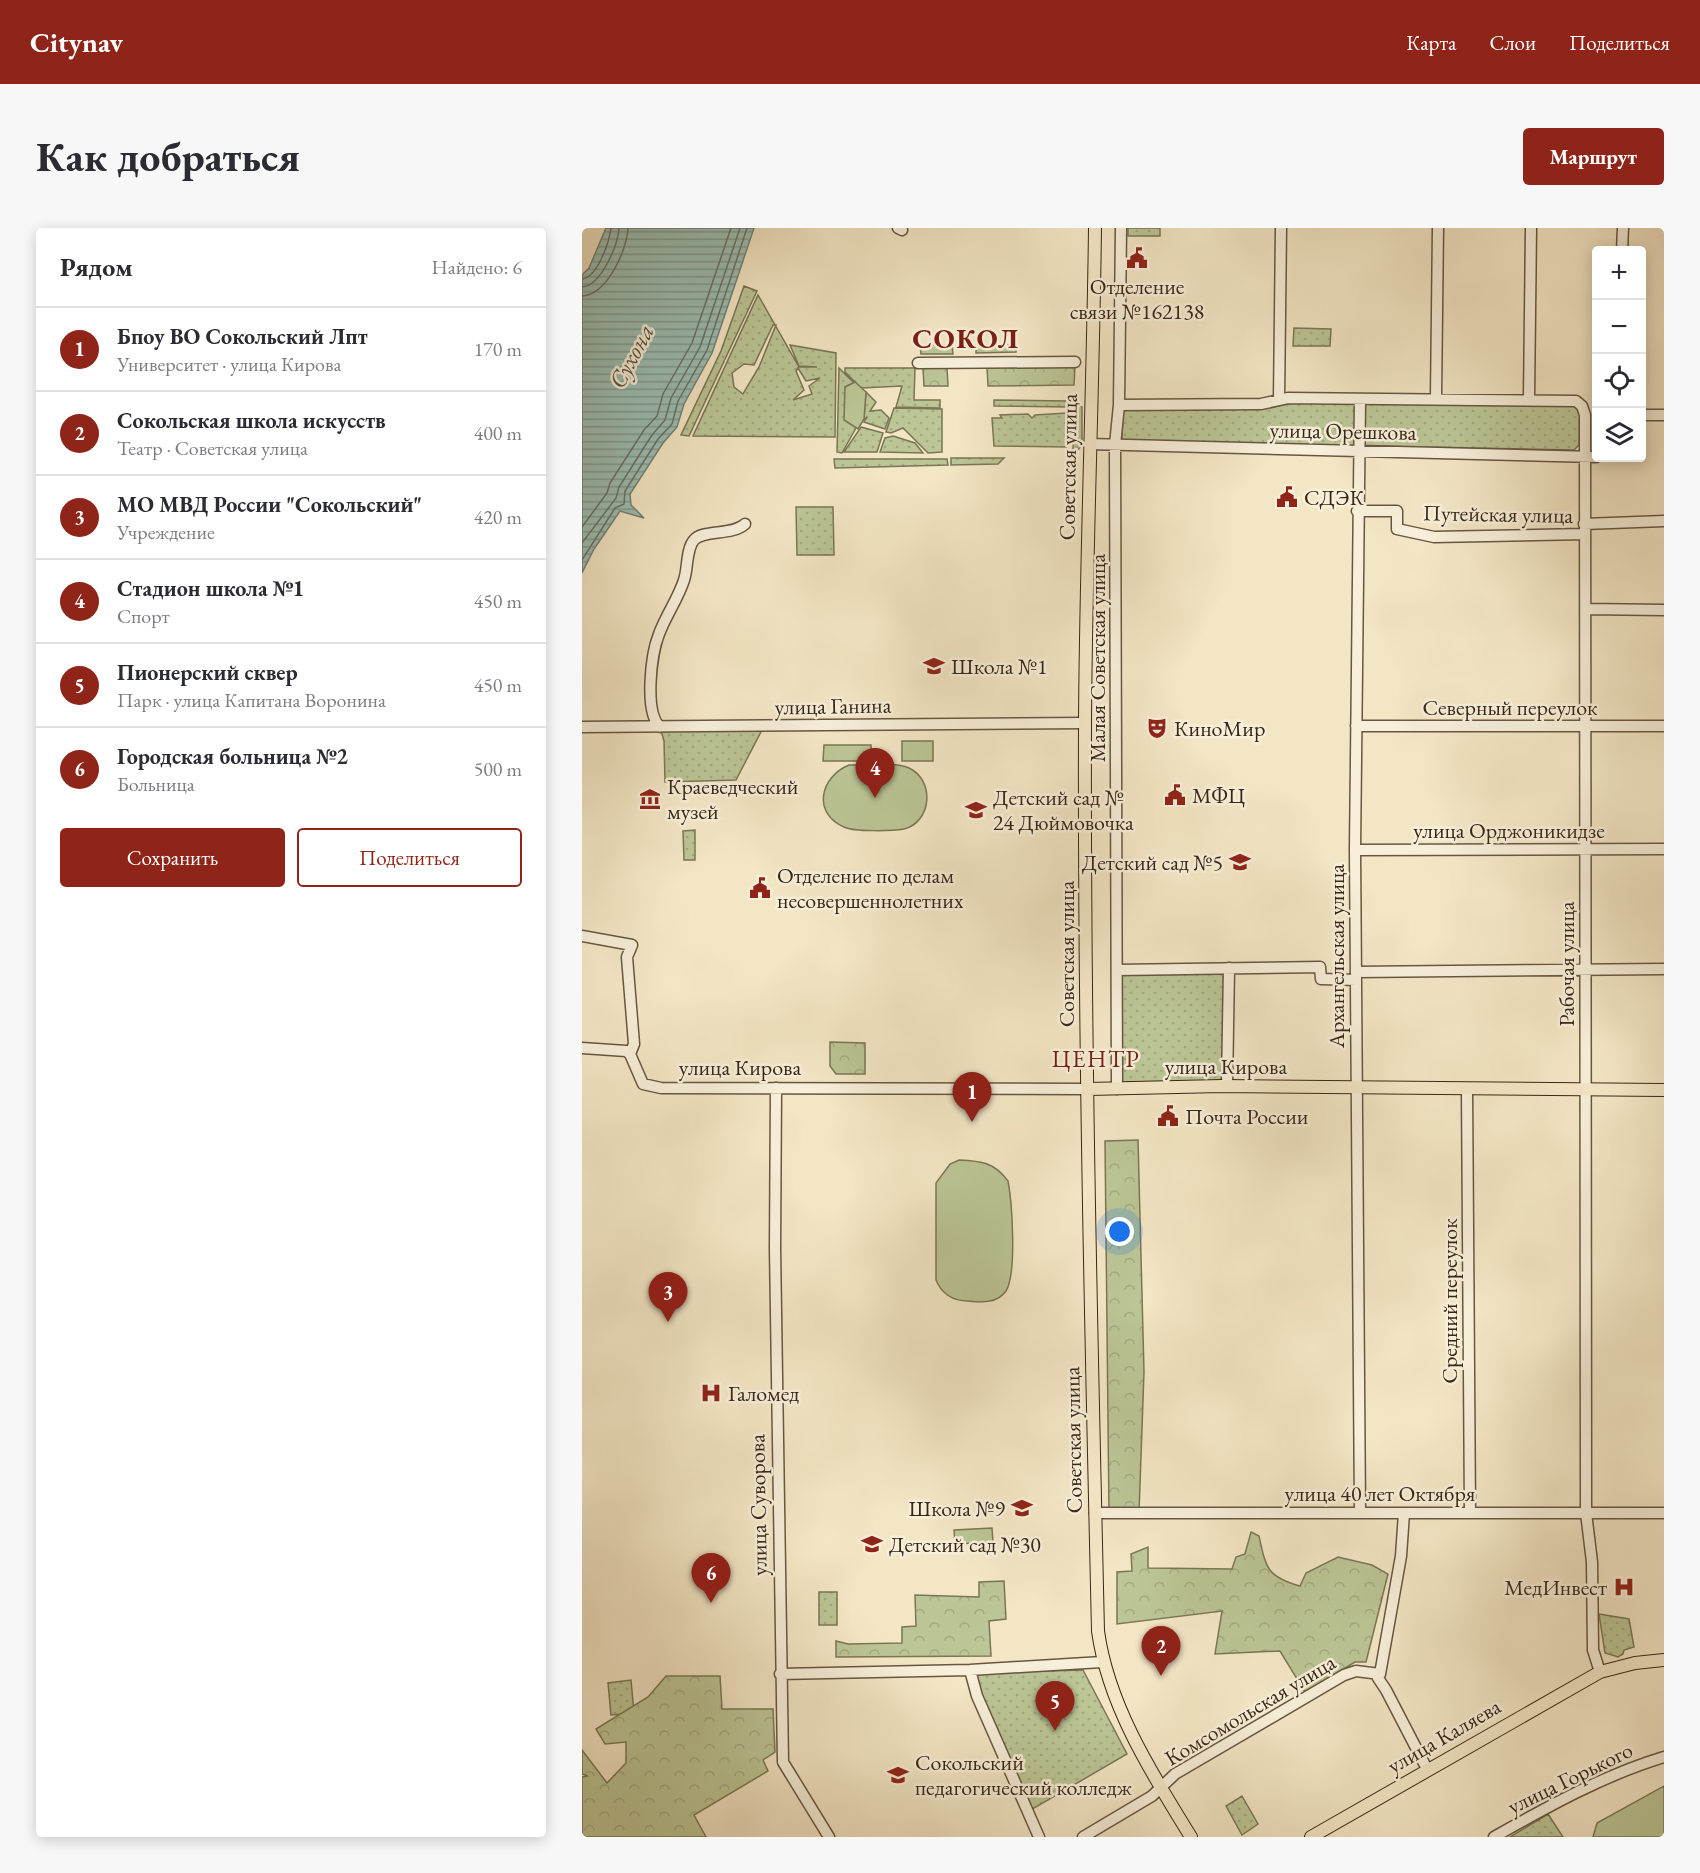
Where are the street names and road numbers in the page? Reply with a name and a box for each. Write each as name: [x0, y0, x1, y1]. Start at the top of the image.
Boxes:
street label: Советская улица: [1052, 393, 1084, 541]
street label: улица Орешкова: [1269, 415, 1417, 447]
street label: Путейская улица: [1423, 498, 1574, 530]
street label: Малая Советская улица: [1083, 554, 1112, 762]
street label: улица Ганина: [774, 690, 892, 722]
street label: Северный переулок: [1422, 693, 1598, 722]
street label: улица Орджоникидзе: [1413, 816, 1605, 845]
street label: Архангельская улица: [1322, 864, 1351, 1049]
street label: Советская улица: [1052, 880, 1081, 1027]
street label: Рабочая улица: [1552, 901, 1581, 1027]
street label: улица Кирова: [1165, 1052, 1287, 1081]
street label: улица Кирова: [679, 1053, 801, 1082]
street label: Средний переулок: [1435, 1218, 1464, 1384]
street label: Советская улица: [1057, 1366, 1089, 1514]
street label: улица Суворова: [742, 1434, 774, 1576]
street label: улица 40 лет Октября: [1285, 1479, 1476, 1508]
street label: Комсомольская улица: [1159, 1647, 1341, 1773]
street label: улица Каляева: [1382, 1692, 1506, 1780]
street label: улица Горького: [1503, 1735, 1637, 1821]

